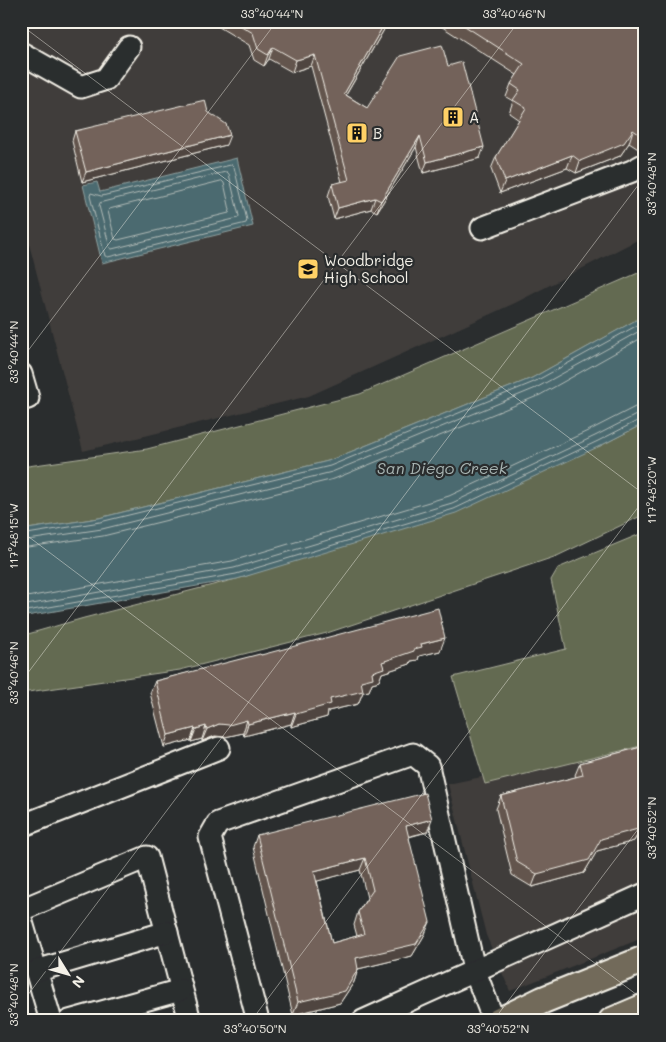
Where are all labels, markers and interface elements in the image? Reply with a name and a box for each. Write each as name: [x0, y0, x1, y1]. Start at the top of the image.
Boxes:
text: 33°40'44"N: [241, 5, 303, 21]
text: 33°40'46"N: [482, 5, 546, 21]
building icon: A: [441, 105, 465, 129]
place label: A: [469, 107, 479, 127]
building icon: B: [345, 121, 369, 145]
place label: B: [373, 123, 382, 143]
text: 33°40'48"N: [643, 152, 659, 216]
place label: Woodbridge High School: [324, 250, 414, 287]
school or university icon: Woodbridge High School: [296, 257, 320, 281]
text: 33°40'44"N: [5, 321, 21, 383]
text: 117°48'20"W: [643, 456, 659, 524]
water label: San Diego Creek: [377, 457, 508, 478]
text: 117°48'15"W: [5, 503, 21, 569]
text: 33°40'46"N: [5, 641, 21, 705]
text: 33°40'52"N: [643, 797, 659, 859]
north arrow: [42, 950, 92, 1000]
text: 33°40'48"N: [5, 963, 21, 1027]
text: N: [68, 972, 90, 992]
text: 33°40'50"N: [223, 1020, 287, 1036]
text: 33°40'52"N: [467, 1020, 529, 1036]

